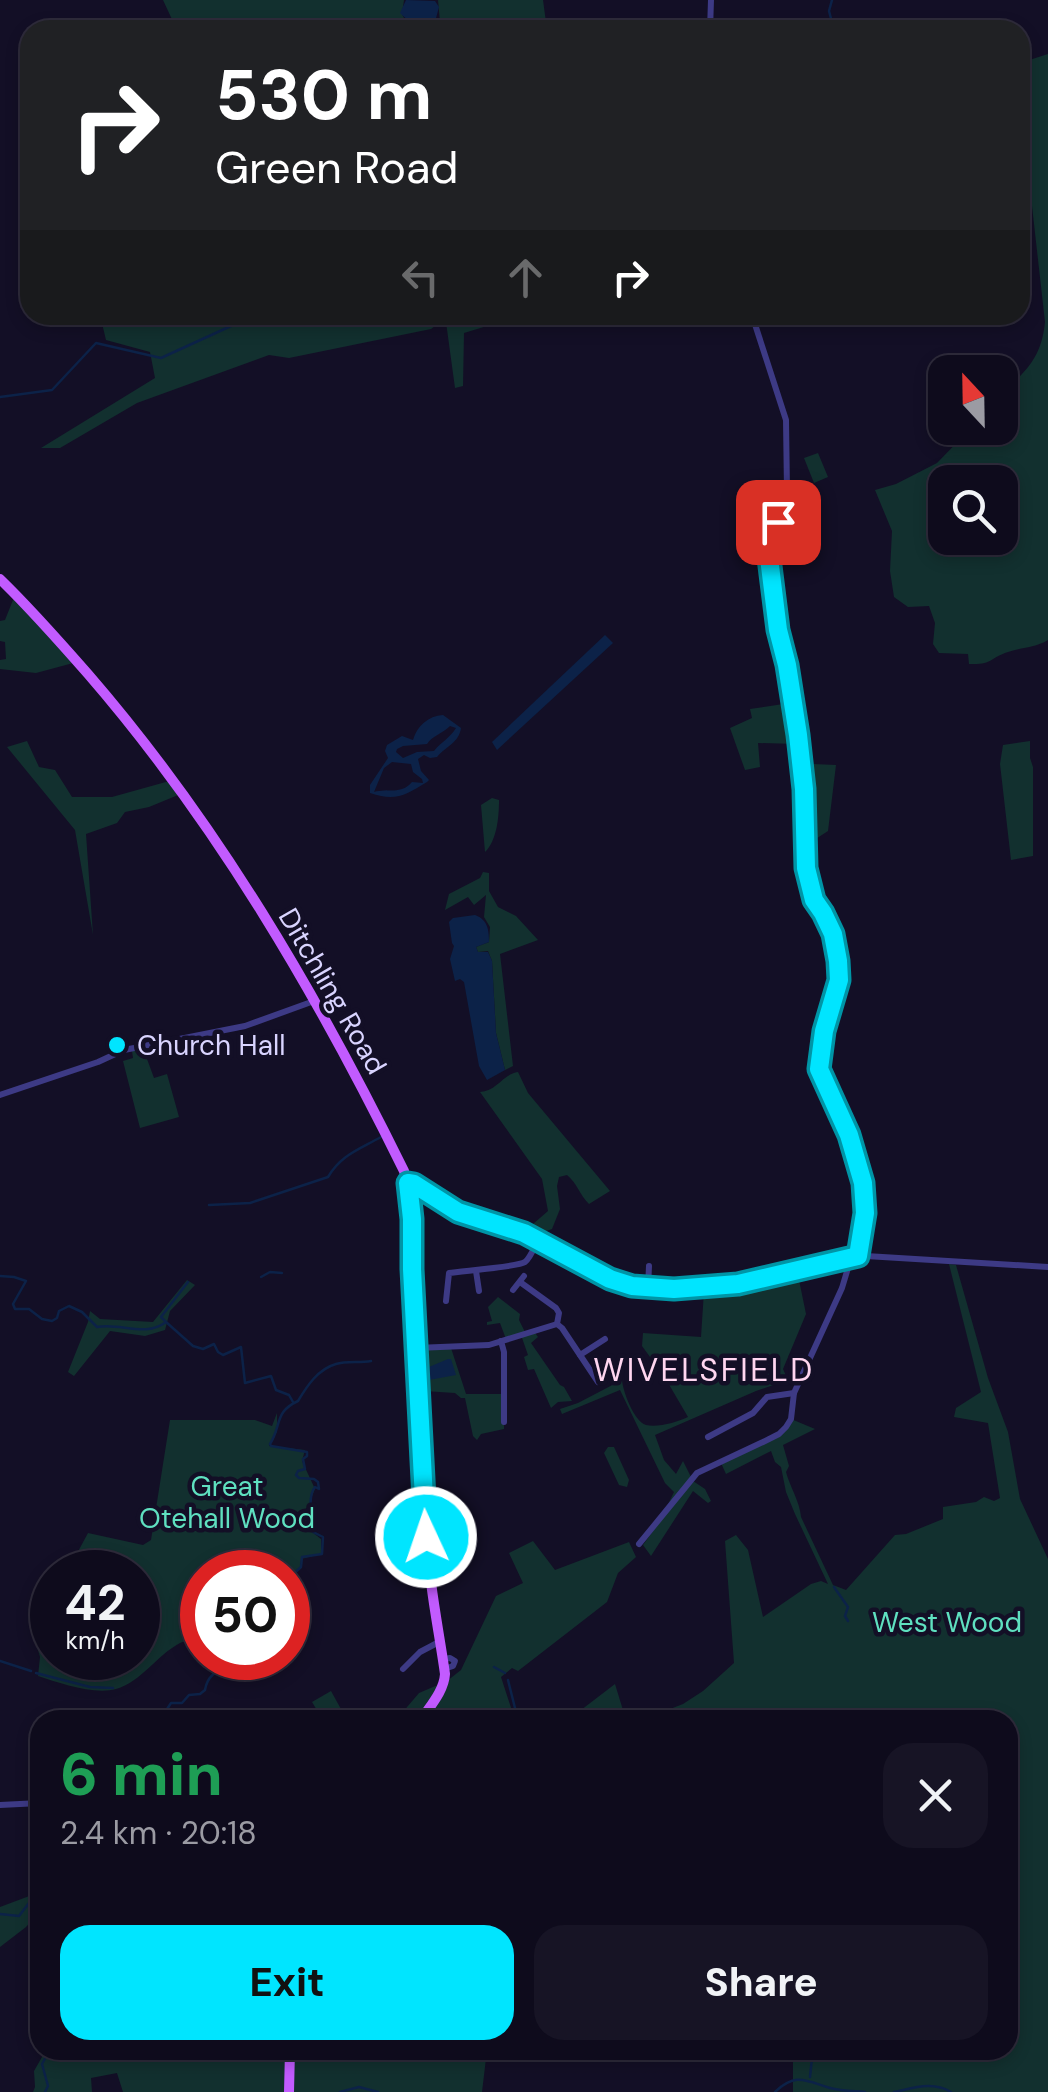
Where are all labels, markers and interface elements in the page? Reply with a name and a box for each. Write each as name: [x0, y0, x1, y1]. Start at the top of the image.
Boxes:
text: 530 m: [215, 50, 432, 141]
icon: right: [50, 60, 180, 190]
text: Green Road: [215, 138, 459, 197]
icon: left: [393, 250, 448, 305]
icon: ahead: [498, 250, 553, 305]
icon: right: [603, 250, 658, 305]
north arrow: [928, 355, 1018, 445]
map controls: [928, 355, 1018, 555]
button: search: [928, 465, 1018, 555]
pin: [736, 480, 821, 565]
icon: arrive: [751, 495, 806, 550]
street label: Ditchling Road: [270, 901, 395, 1081]
place label: Church Hall: [137, 1027, 285, 1064]
marker: Church Hall: [106, 1034, 128, 1056]
district label: WIVELSFIELD: [593, 1349, 815, 1391]
park label: Great Otehall Wood: [139, 1468, 315, 1537]
position arrow: [374, 1485, 478, 1589]
speed limit sign: 50: [180, 1550, 310, 1680]
text: 42: [64, 1570, 126, 1636]
park label: West Wood: [872, 1604, 1022, 1641]
text: km/h: [65, 1624, 125, 1657]
text: 6 min: [60, 1735, 223, 1814]
button: close: [883, 1743, 988, 1848]
text: 2.4 km · 20:18: [60, 1812, 257, 1854]
button: Exit: [60, 1925, 514, 2040]
button: Share: [534, 1925, 988, 2040]

